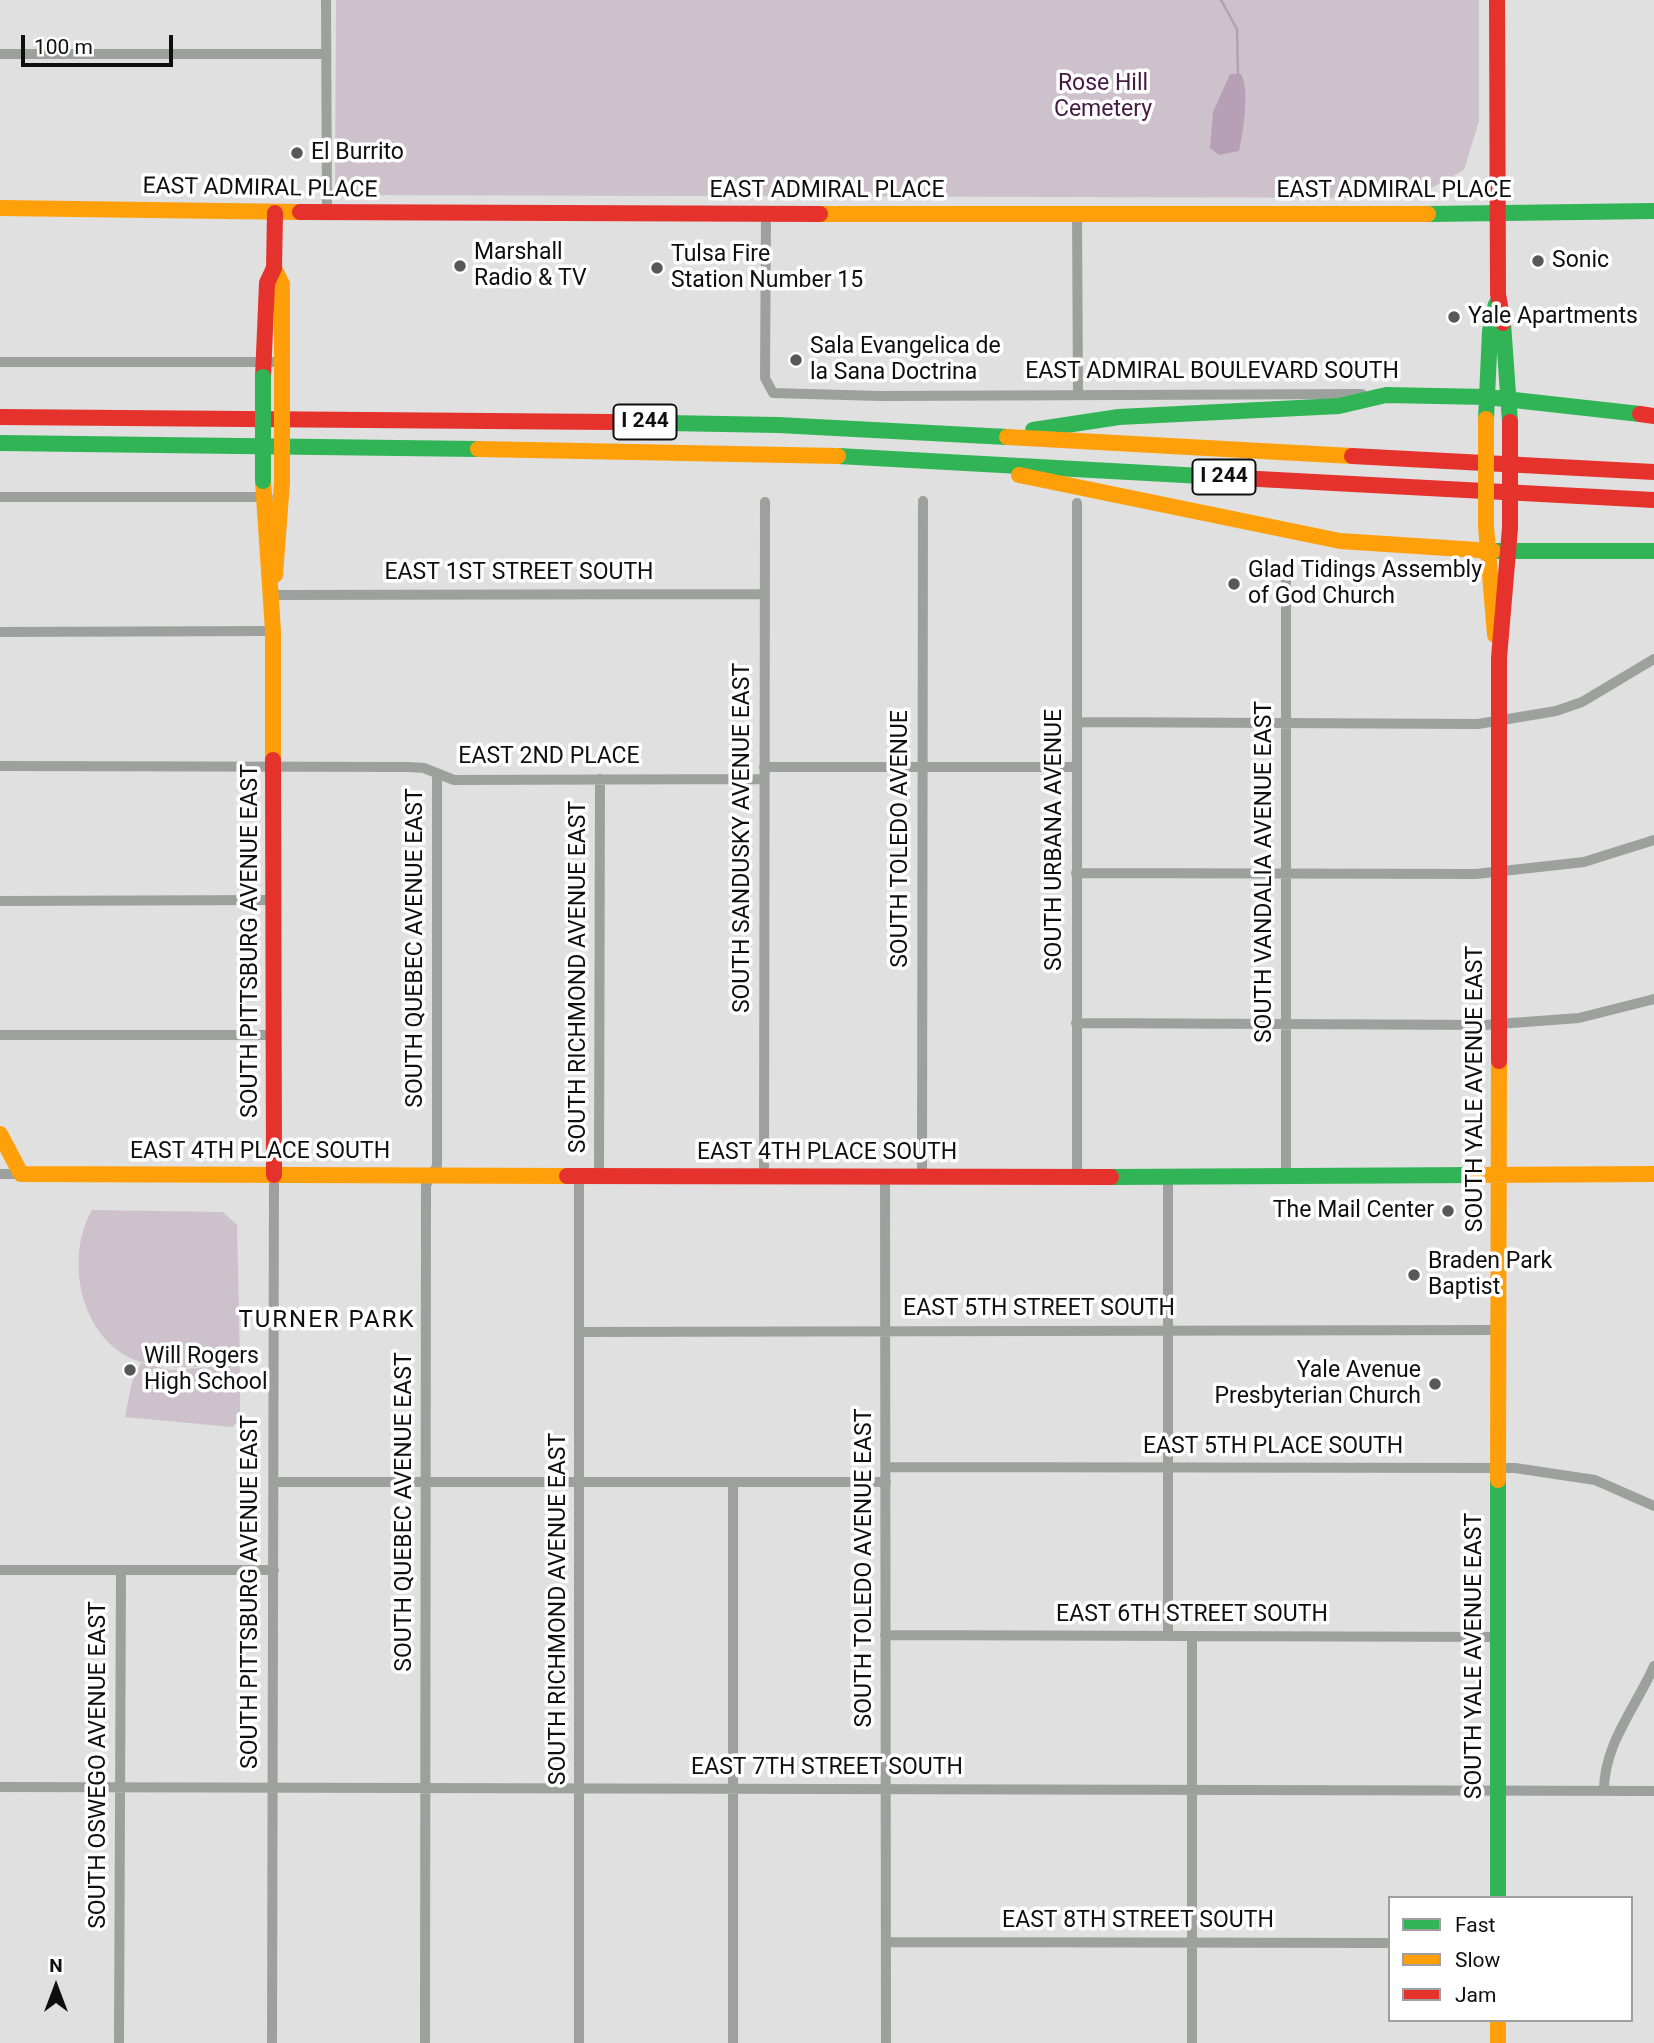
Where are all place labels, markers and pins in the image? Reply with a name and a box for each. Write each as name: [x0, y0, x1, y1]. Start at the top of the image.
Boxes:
place label: El Burrito: [311, 139, 404, 167]
marker: El Burrito: [289, 145, 305, 161]
place label: Marshall Radio & TV: [474, 239, 587, 293]
place label: Tulsa Fire Station Number 15: [671, 241, 863, 295]
place label: Sonic: [1552, 247, 1609, 275]
marker: Sonic: [1530, 253, 1546, 269]
marker: Marshall Radio & TV: [452, 258, 468, 274]
marker: Tulsa Fire Station Number 15: [649, 260, 665, 276]
place label: Yale Apartments: [1468, 303, 1638, 331]
marker: Yale Apartments: [1446, 309, 1462, 325]
place label: Sala Evangelica de la Sana Doctrina: [810, 333, 1001, 387]
marker: Sala Evangelica de la Sana Doctrina: [788, 352, 804, 368]
place label: Glad Tidings Assembly of God Church: [1248, 557, 1482, 611]
marker: Glad Tidings Assembly of God Church: [1226, 576, 1242, 592]
place label: The Mail Center: [1273, 1197, 1434, 1225]
marker: The Mail Center: [1440, 1203, 1456, 1219]
place label: Braden Park Baptist: [1428, 1248, 1552, 1302]
marker: Braden Park Baptist: [1406, 1267, 1422, 1283]
place label: Will Rogers High School: [144, 1343, 267, 1397]
place label: Yale Avenue Presbyterian Church: [1215, 1357, 1421, 1411]
marker: Will Rogers High School: [122, 1362, 138, 1378]
marker: Yale Avenue Presbyterian Church: [1427, 1376, 1443, 1392]

